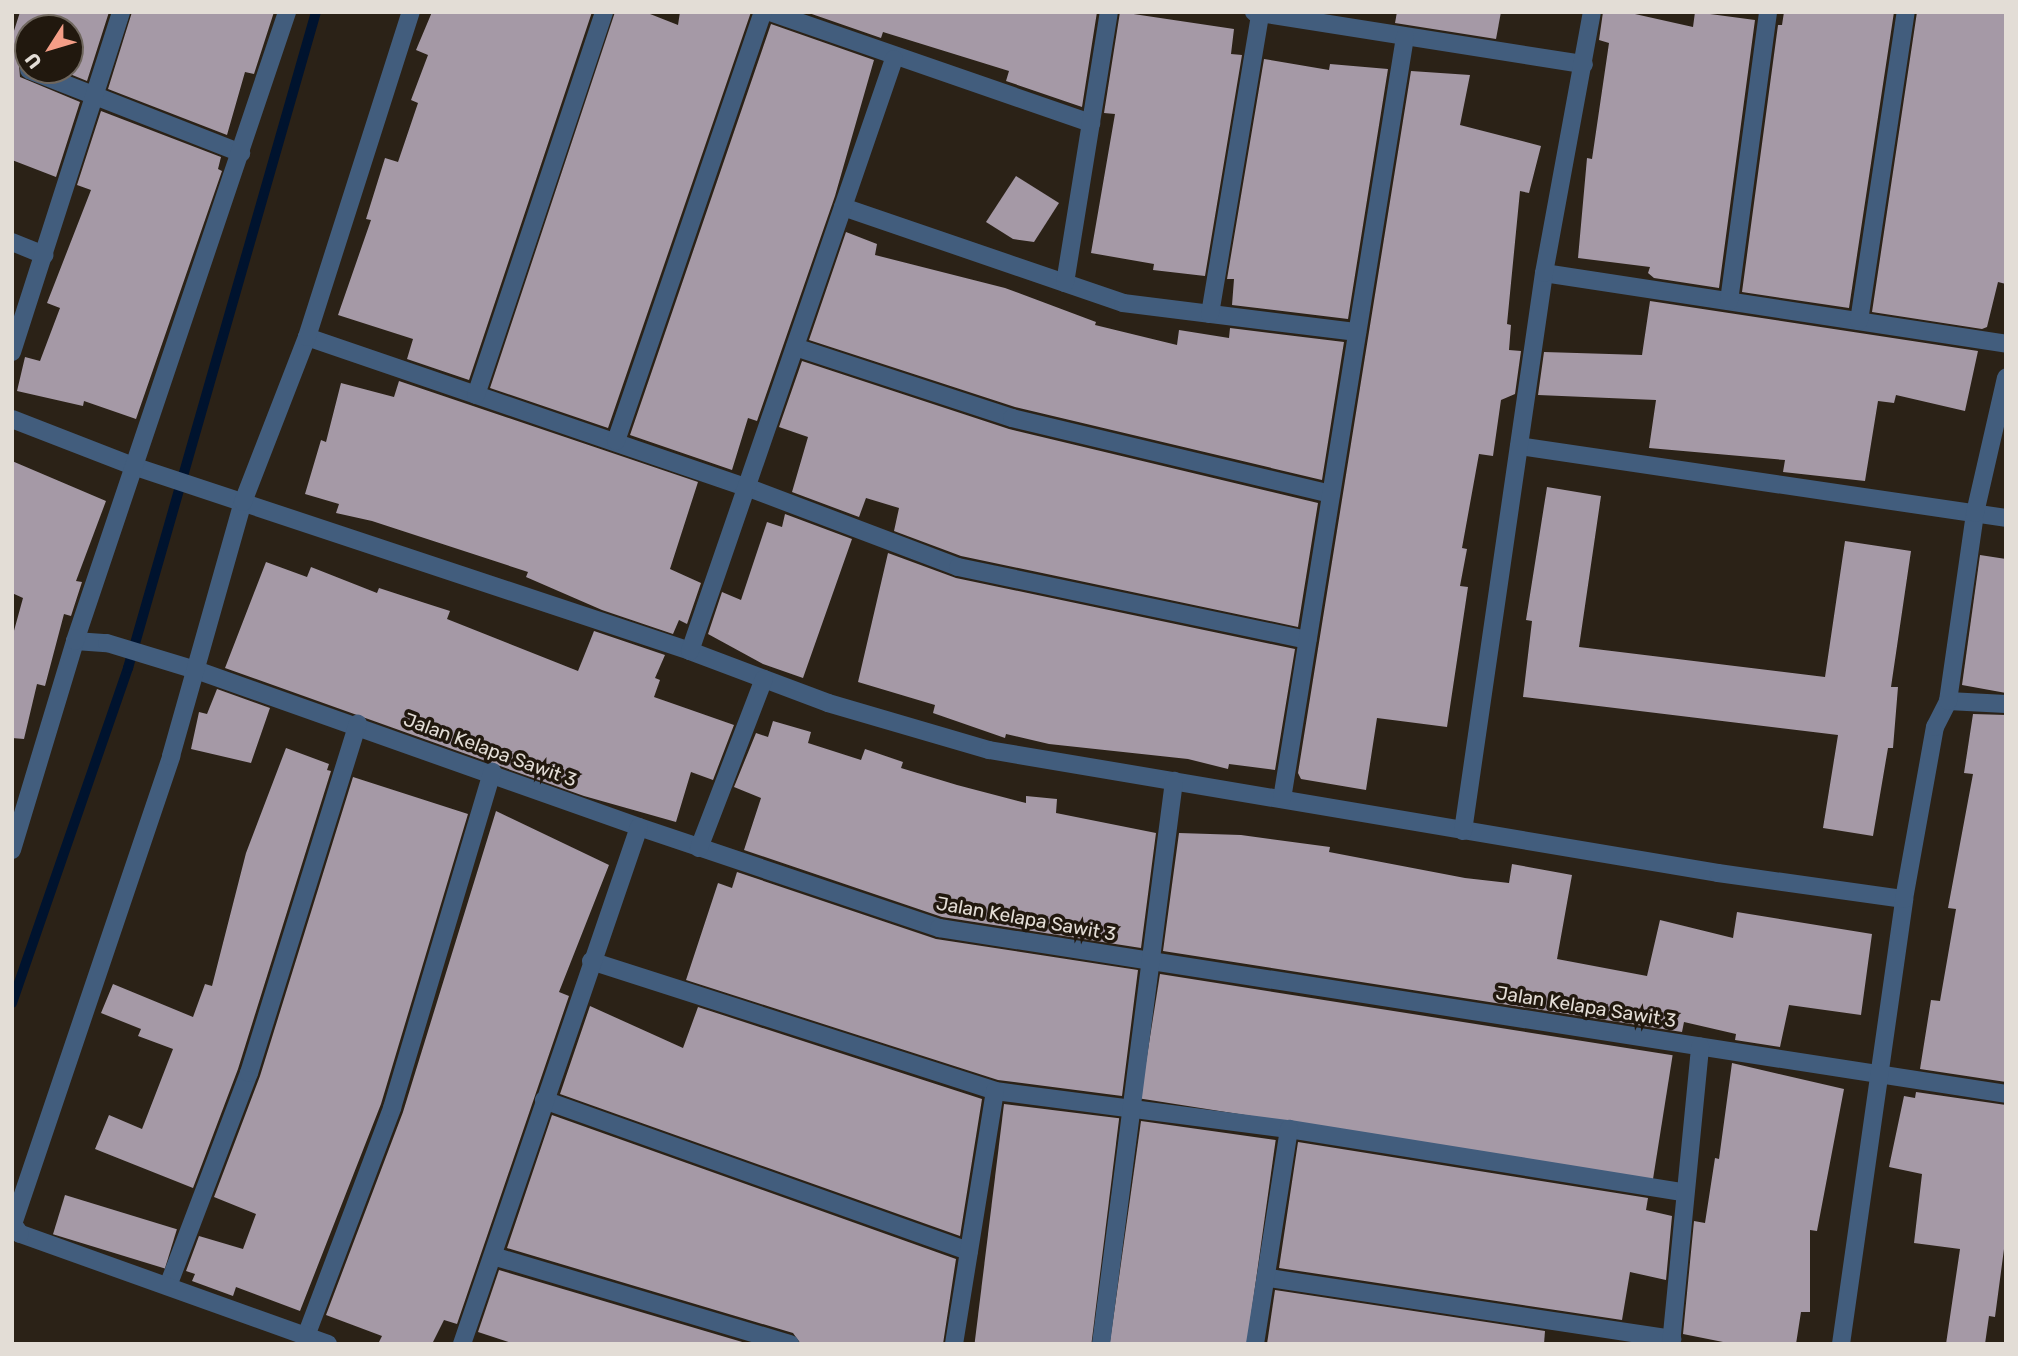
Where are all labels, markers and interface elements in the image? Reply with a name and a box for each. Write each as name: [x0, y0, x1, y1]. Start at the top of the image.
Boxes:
north arrow: [14, 14, 84, 84]
text: U: [20, 48, 47, 73]
street label: Jalan Kelapa Sawit 3: [400, 708, 580, 792]
street label: Jalan Kelapa Sawit 3: [934, 892, 1118, 946]
street label: Jalan Kelapa Sawit 3: [1494, 981, 1678, 1033]

